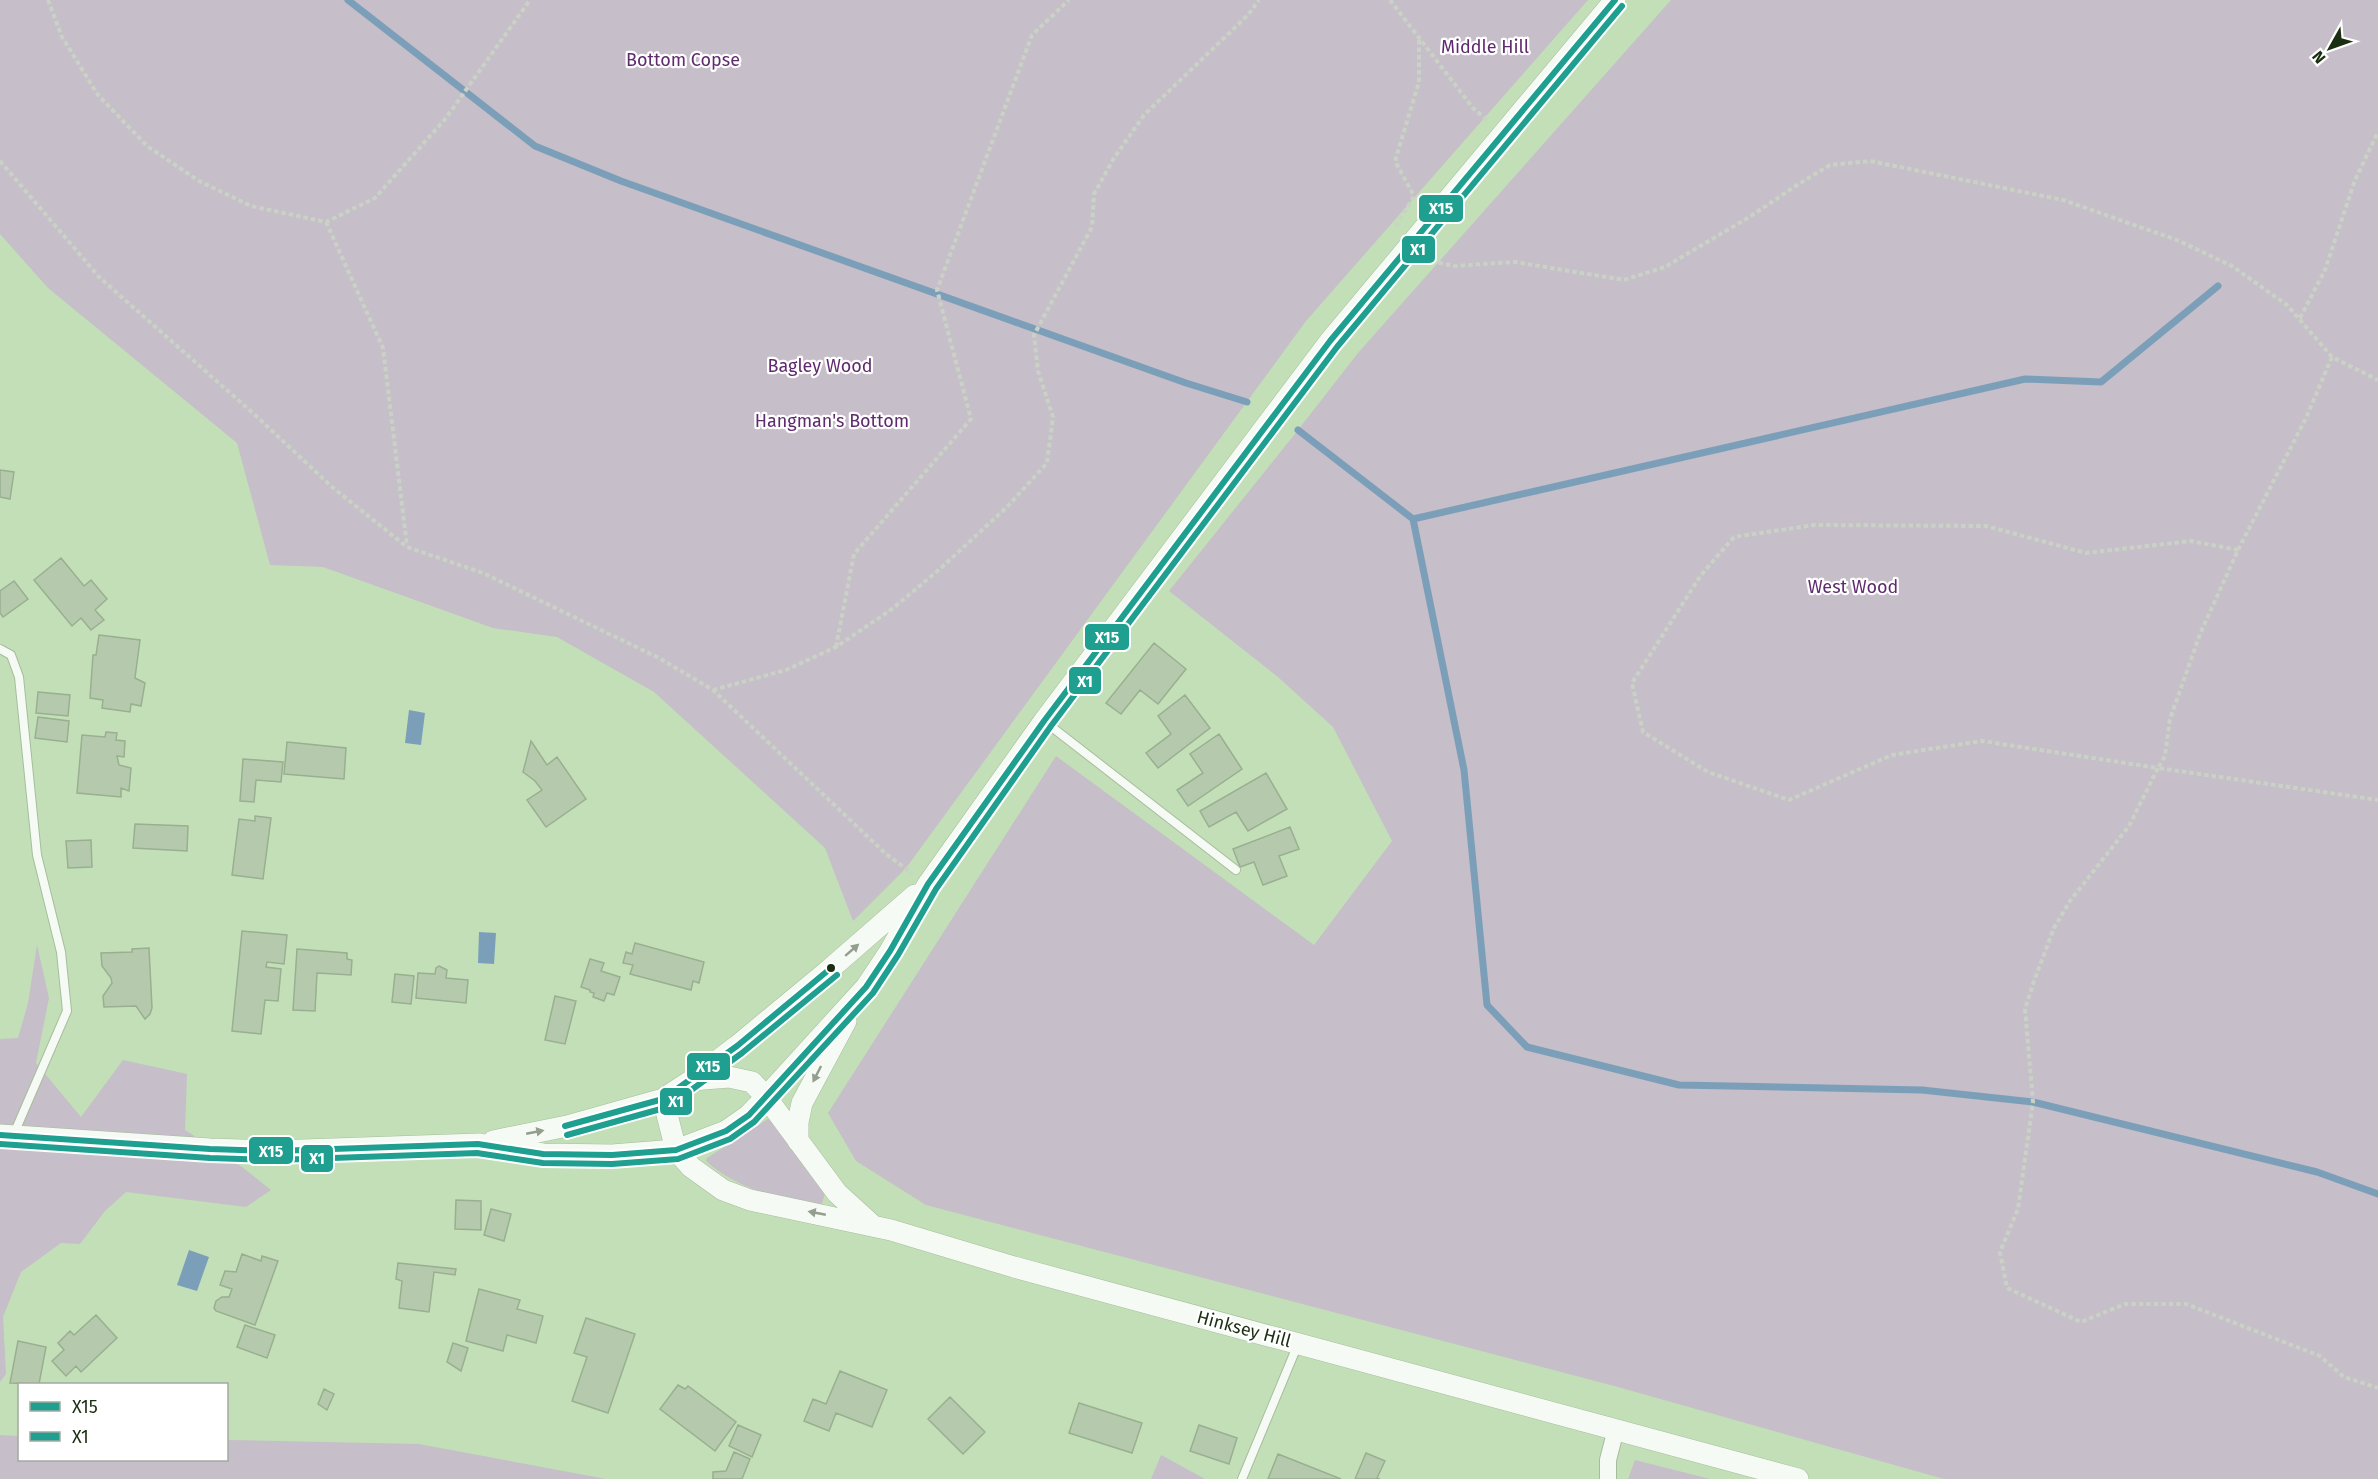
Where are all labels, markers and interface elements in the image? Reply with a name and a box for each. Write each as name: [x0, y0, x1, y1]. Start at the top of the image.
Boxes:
north arrow: [2300, 18, 2360, 78]
park label: Middle Hill: [1441, 36, 1529, 58]
text: N: [2308, 47, 2330, 67]
park label: Bottom Copse: [626, 49, 740, 71]
line badge: X15: [1418, 194, 1464, 223]
text: X15: [1428, 199, 1454, 218]
line badge: X1: [1401, 235, 1436, 264]
text: X1: [1409, 240, 1426, 259]
park label: Bagley Wood: [768, 355, 872, 377]
park label: Hangman's Bottom: [755, 410, 909, 432]
park label: West Wood: [1808, 576, 1898, 598]
line badge: X15: [1084, 623, 1130, 651]
text: X15: [1094, 628, 1120, 647]
line badge: X1: [1068, 666, 1102, 695]
text: X1: [1076, 672, 1093, 691]
one-way arrow: [844, 943, 859, 957]
unlabelled marker: [825, 962, 837, 974]
line badge: X15: [686, 1052, 731, 1081]
text: X15: [695, 1057, 721, 1076]
one-way arrow: [812, 1066, 821, 1083]
line badge: X1: [659, 1087, 693, 1116]
text: X1: [667, 1092, 684, 1111]
one-way arrow: [526, 1127, 545, 1136]
line badge: X15: [248, 1136, 294, 1165]
text: X15: [258, 1142, 284, 1161]
line badge: X1: [300, 1144, 334, 1173]
text: X1: [308, 1149, 325, 1168]
one-way arrow: [807, 1208, 826, 1217]
street label: Hinksey Hill: [1194, 1306, 1294, 1352]
legend: [18, 1383, 228, 1461]
text: X15: [72, 1396, 98, 1418]
text: X1: [72, 1426, 89, 1448]

